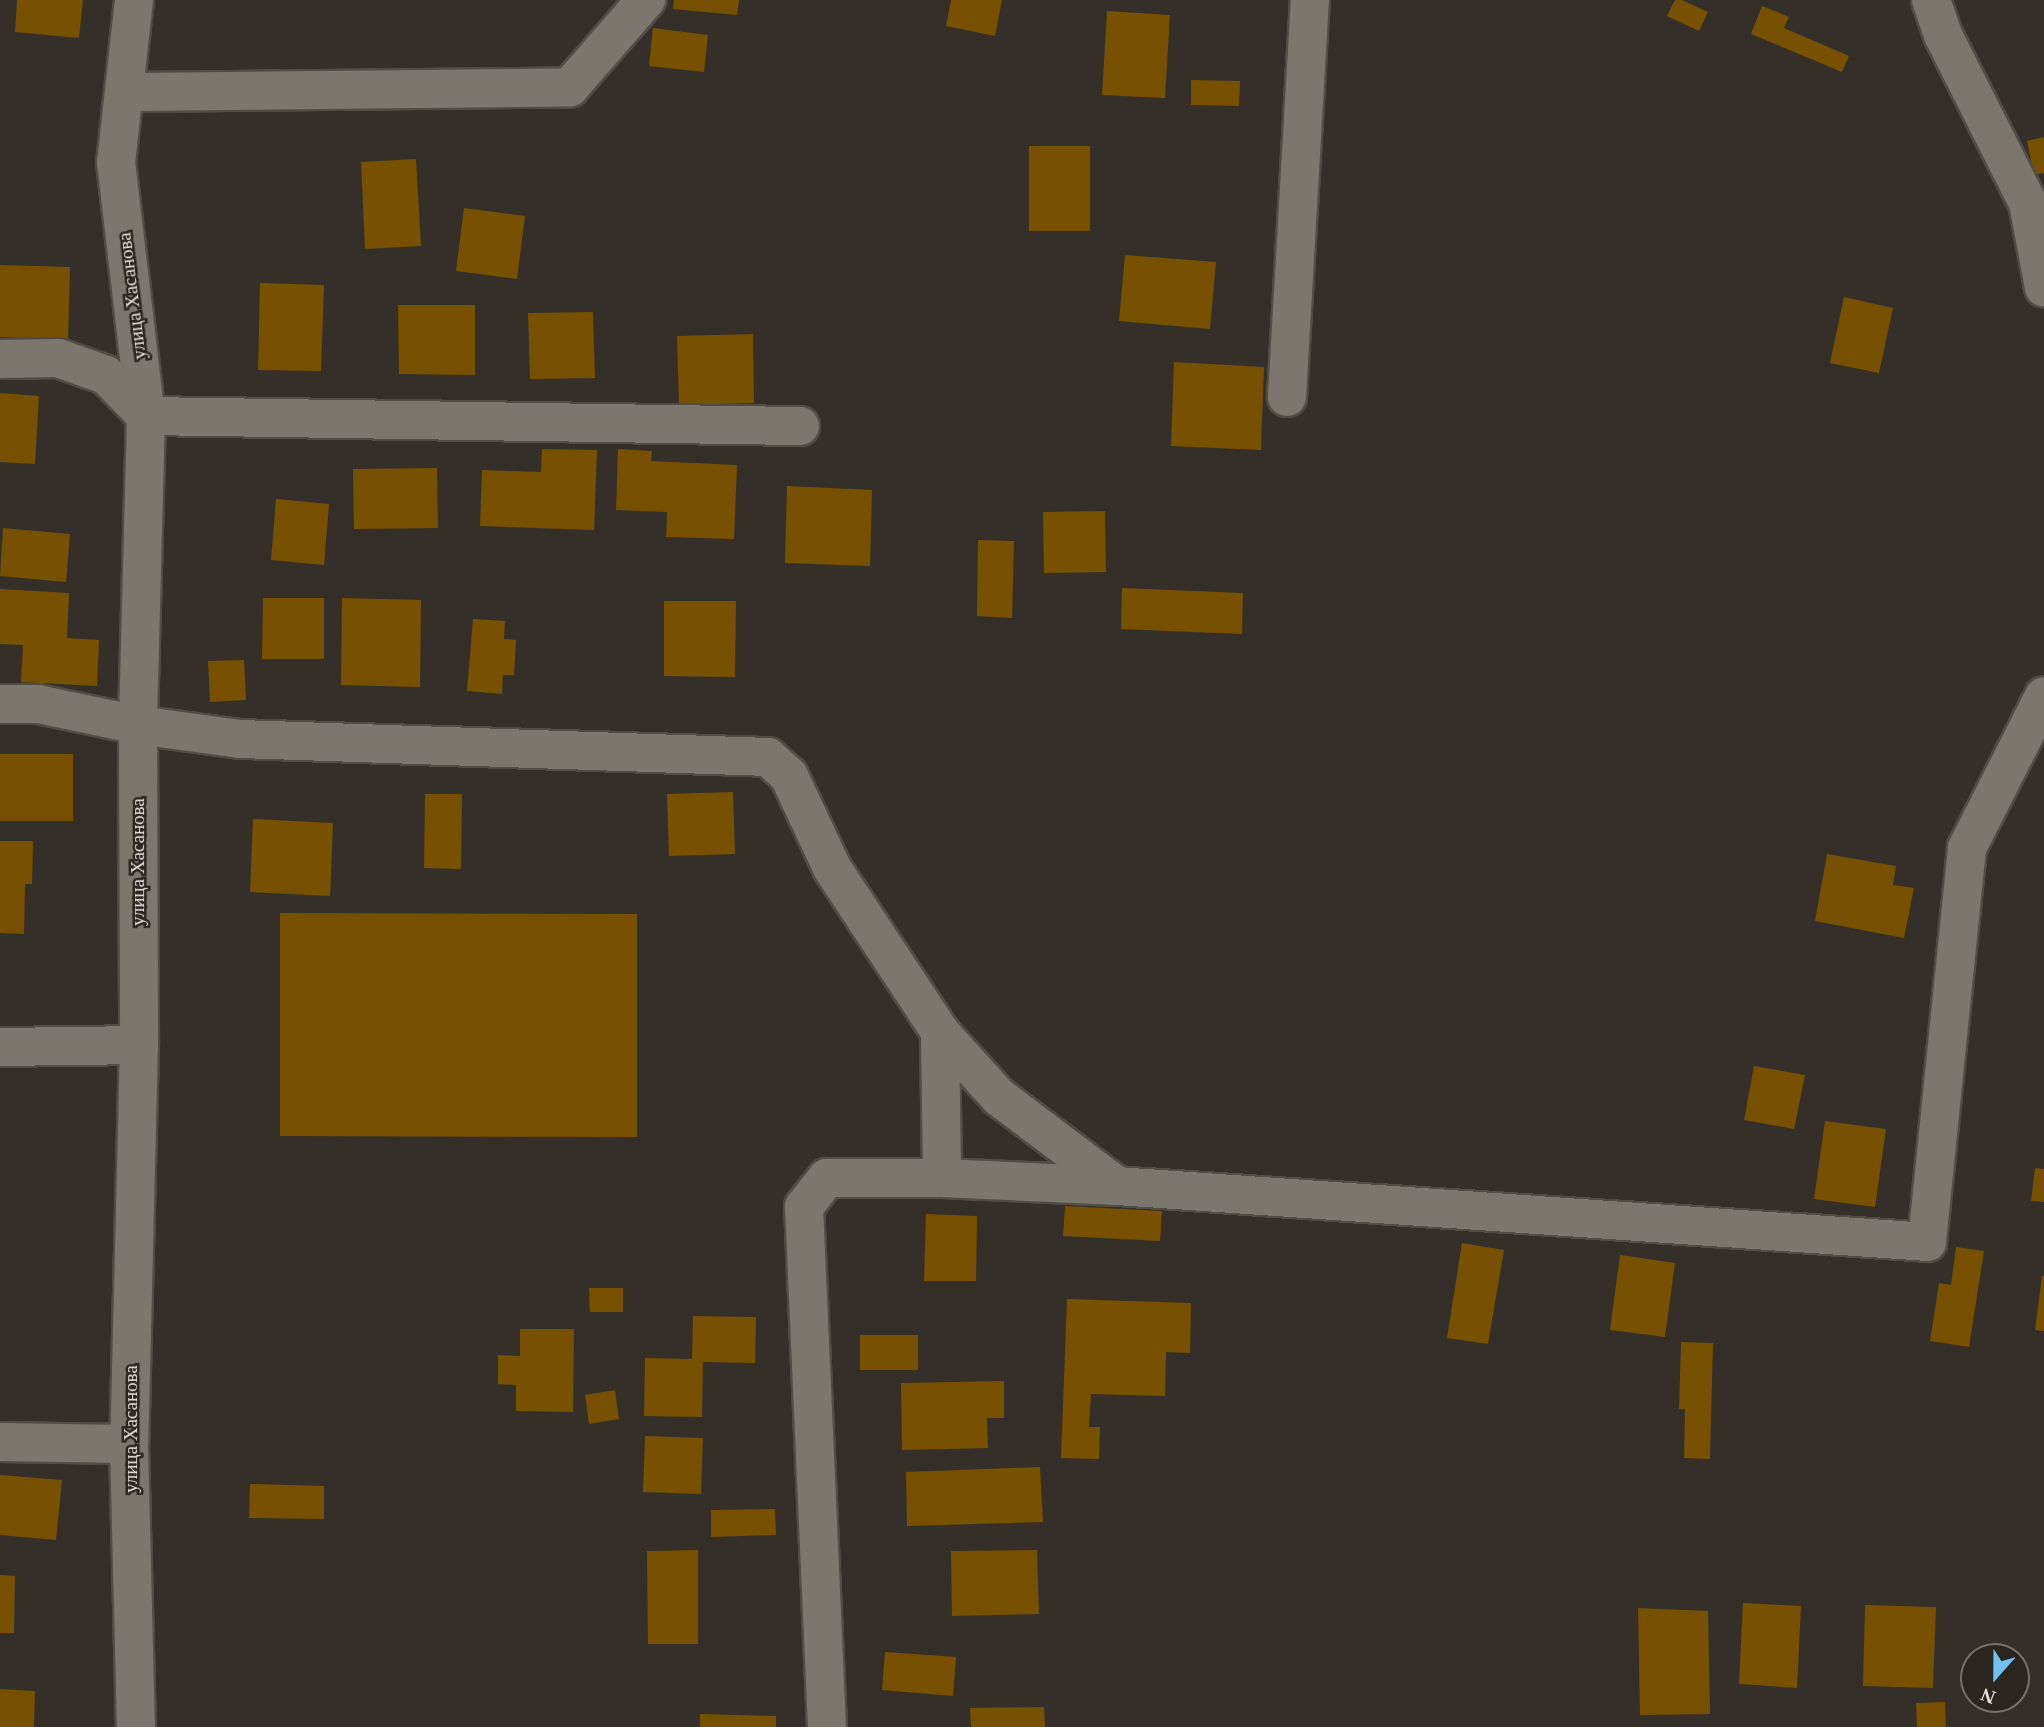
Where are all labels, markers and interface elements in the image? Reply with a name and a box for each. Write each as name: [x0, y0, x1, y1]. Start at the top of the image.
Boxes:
street label: улица Хасанова: [113, 231, 151, 361]
street label: улица Хасанова: [127, 798, 149, 926]
street label: улица Хасанова: [120, 1365, 142, 1493]
north arrow: [1960, 1643, 2030, 1713]
text: N: [1978, 1684, 1998, 1708]

